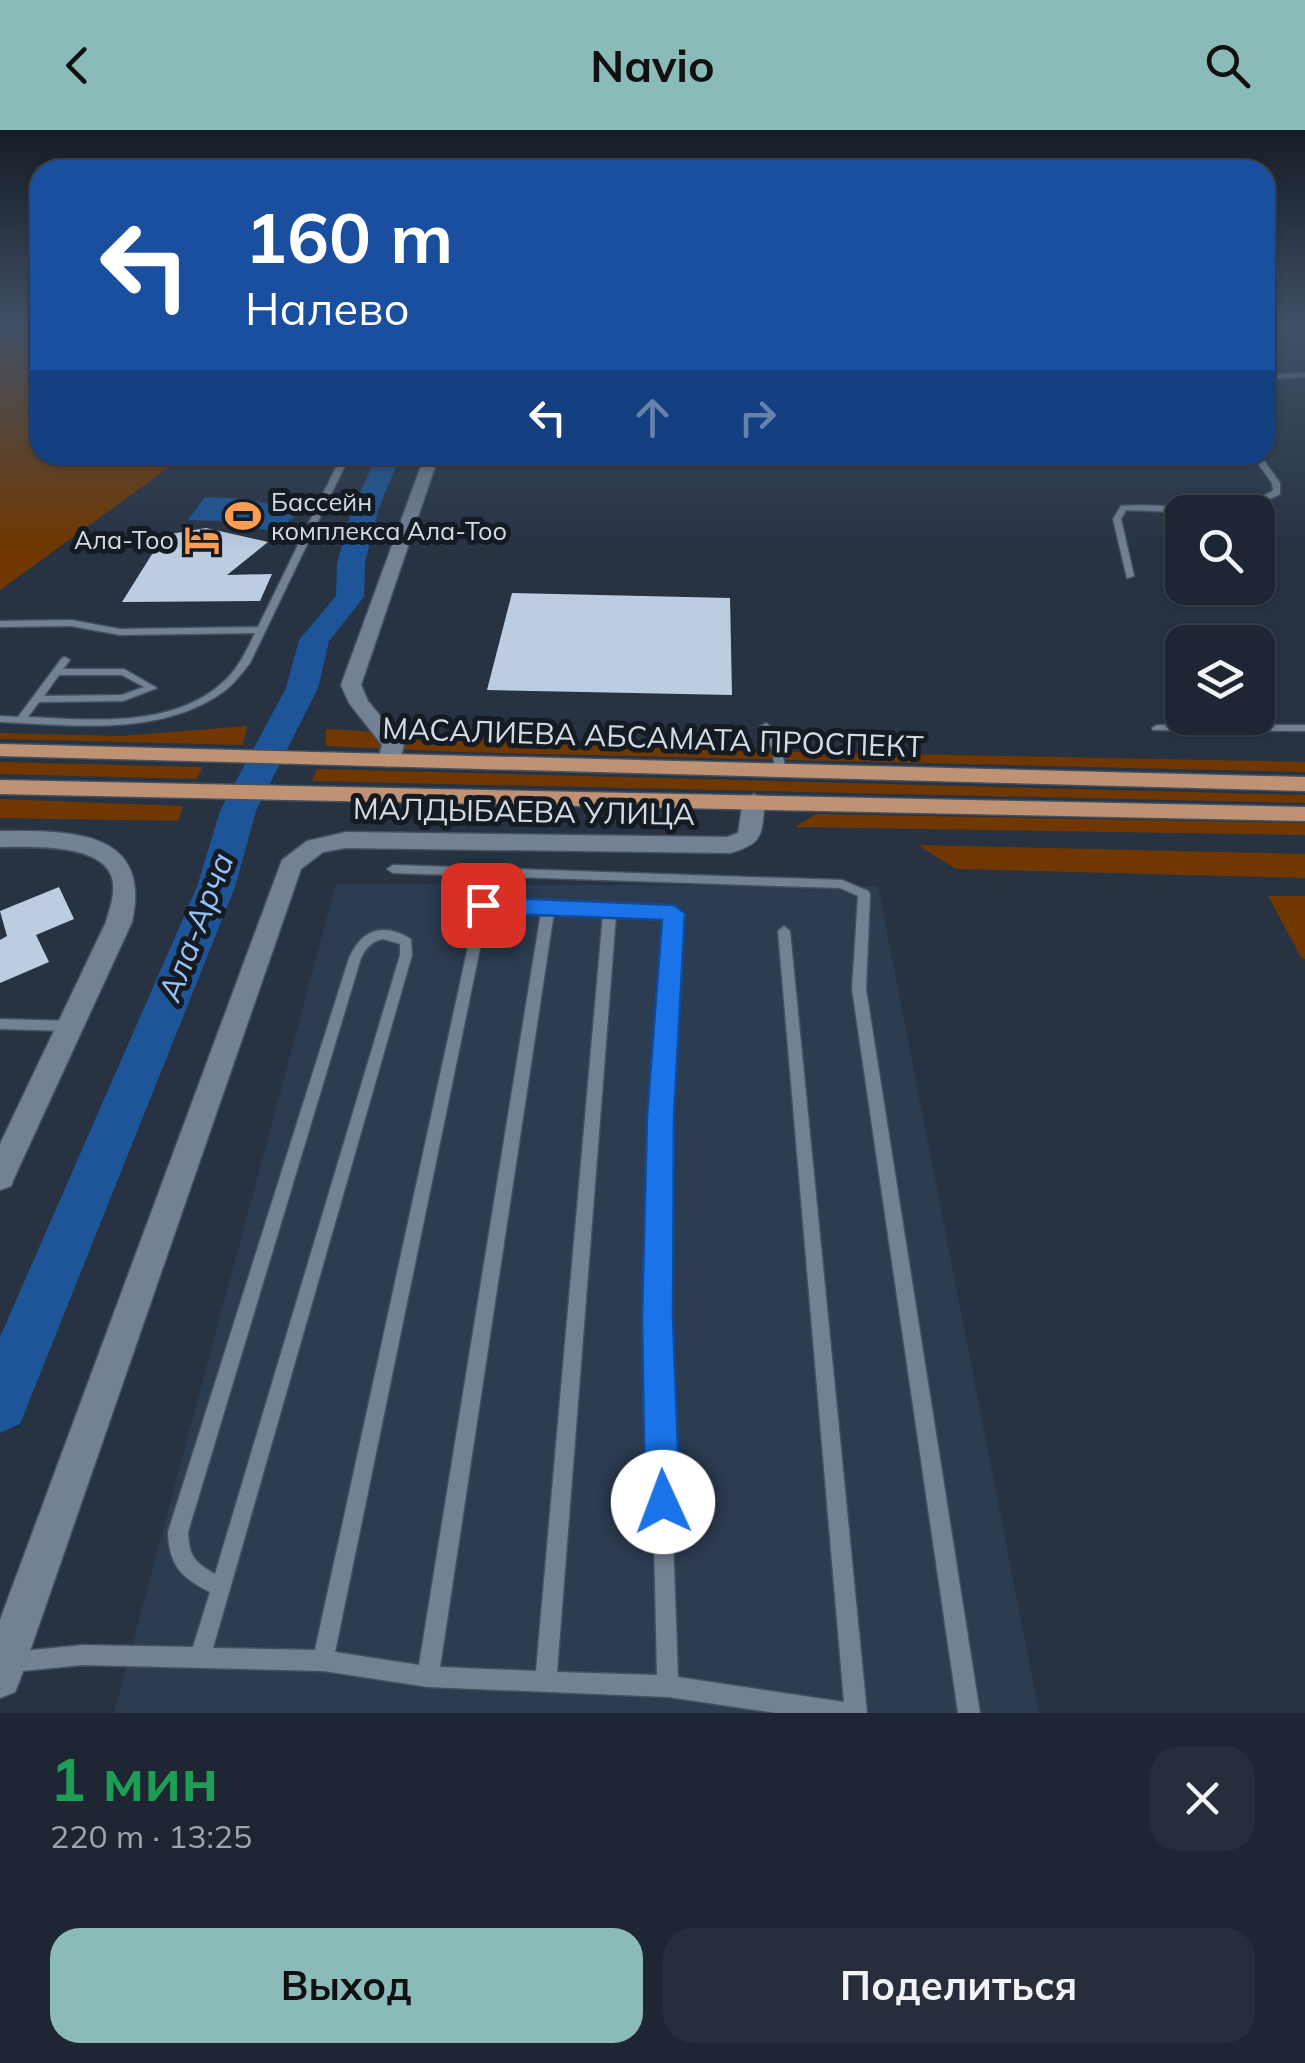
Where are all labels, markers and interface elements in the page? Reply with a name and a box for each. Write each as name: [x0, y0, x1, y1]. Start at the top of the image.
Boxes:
text: Navio: [590, 37, 715, 93]
icon: back: [50, 38, 105, 93]
icon: search: [1200, 38, 1255, 93]
text: 160 m: [245, 193, 453, 281]
icon: left: [80, 200, 210, 330]
text: Налево: [245, 280, 410, 336]
icon: left: [520, 390, 575, 445]
icon: ahead: [625, 390, 680, 445]
icon: right: [730, 390, 785, 445]
place label: Бассейн комплекса Ала-Тоо: [271, 486, 507, 546]
map controls: [1165, 495, 1275, 735]
button: search: [1165, 495, 1275, 605]
sports icon: Бассейн комплекса Ала-Тоо: [224, 497, 262, 535]
hotel icon: Ала-Тоо: [183, 521, 221, 559]
place label: Ала-Тоо: [74, 524, 174, 555]
button: layers: [1165, 625, 1275, 735]
street label: МАСАЛИЕВА АБСАМАТА ПРОСПЕКТ: [382, 709, 924, 765]
street label: МАЛДЫБАЕВА УЛИЦА: [353, 789, 695, 833]
water label: Ала-Арча: [148, 847, 242, 1007]
pin: [441, 863, 526, 948]
icon: arrive: [456, 878, 511, 933]
position arrow: [611, 1450, 715, 1554]
text: 1 мин: [50, 1741, 218, 1816]
button: close: [1150, 1746, 1255, 1851]
text: 220 m · 13:25: [50, 1816, 252, 1856]
button: Выход: [50, 1928, 643, 2043]
button: Поделиться: [663, 1928, 1255, 2043]

